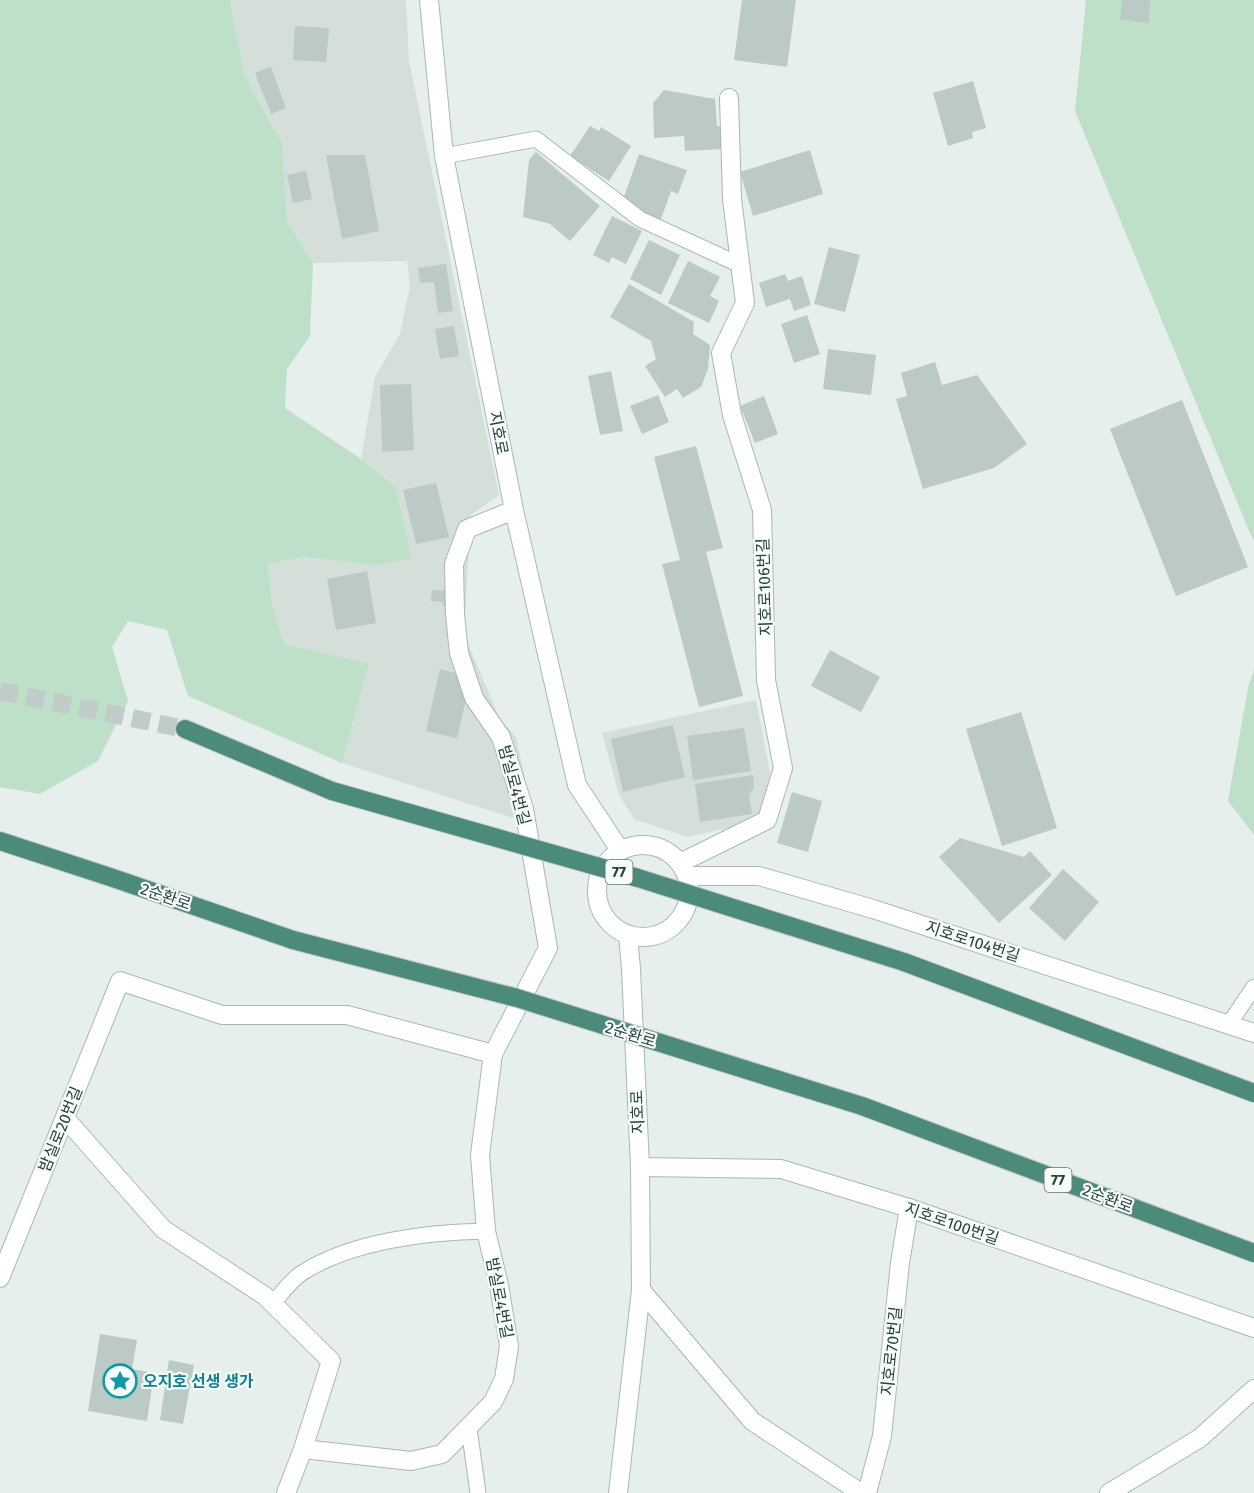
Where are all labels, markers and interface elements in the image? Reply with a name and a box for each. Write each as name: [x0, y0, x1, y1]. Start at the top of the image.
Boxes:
street label: 지호로: [485, 410, 512, 457]
street label: 지호로106번길: [753, 538, 776, 636]
street label: 밤실로4번길: [495, 743, 534, 827]
road number: 77: [606, 860, 632, 884]
street label: 2순환로: [138, 879, 194, 914]
street label: 지호로104번길: [923, 917, 1022, 966]
street label: 2순환로: [603, 1018, 659, 1051]
street label: 밤실로20번길: [35, 1084, 86, 1175]
street label: 지호로: [627, 1089, 648, 1134]
road number: 77: [1044, 1168, 1072, 1192]
street label: 2순환로: [1080, 1180, 1136, 1217]
street label: 지호로100번길: [902, 1198, 1001, 1248]
street label: 밤실로4번길: [482, 1256, 517, 1340]
street label: 지호로70번길: [877, 1306, 906, 1397]
place icon: 오지호 선생 생가: [102, 1363, 138, 1399]
place label: 오지호 선생 생가: [143, 1372, 254, 1391]

